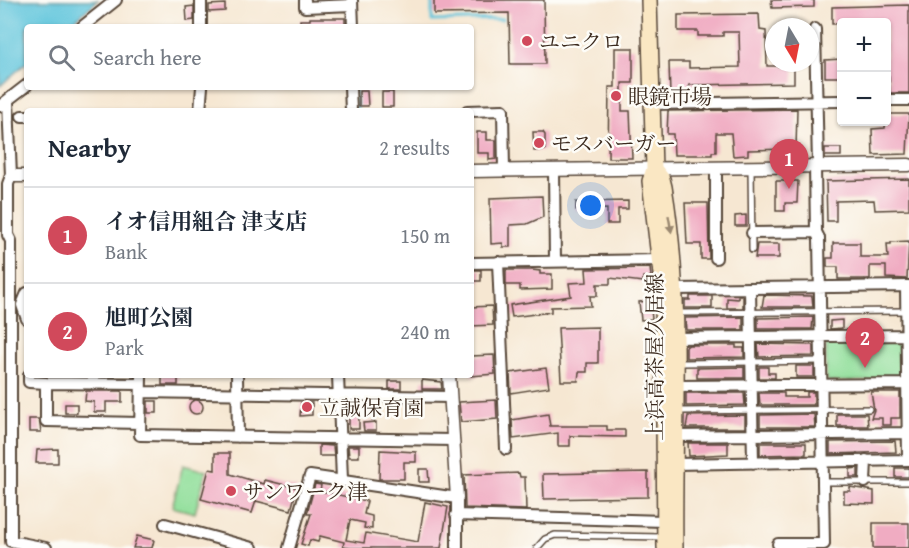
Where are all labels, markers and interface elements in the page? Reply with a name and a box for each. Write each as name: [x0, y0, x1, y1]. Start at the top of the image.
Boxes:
north arrow: [765, 18, 819, 72]
map controls: [837, 18, 891, 126]
button: +: [837, 18, 891, 72]
search box: [24, 24, 474, 90]
place label: ユニクロ: [539, 26, 623, 57]
marker: ユニクロ: [520, 34, 534, 48]
icon: search: [45, 41, 78, 74]
text: Search here: [93, 41, 202, 73]
button: −: [837, 72, 891, 126]
place label: 眼鏡市場: [628, 81, 712, 112]
marker: 眼鏡市場: [609, 89, 623, 103]
text: Nearby: [48, 128, 131, 167]
place label: モスバーガー: [551, 128, 677, 159]
text: 2 results: [379, 133, 450, 162]
marker: モスバーガー: [532, 136, 546, 150]
pin: 1: [770, 140, 808, 189]
your location: [576, 191, 605, 220]
text: イオ信用組合 津支店: [105, 205, 307, 237]
one-way arrow: [666, 215, 675, 234]
text: 1: [62, 221, 73, 250]
text: 150 m: [400, 221, 450, 250]
text: Bank: [105, 237, 147, 266]
street label: 上浜高茶屋久居線: [639, 273, 670, 441]
text: 旭町公園: [105, 301, 193, 333]
text: 2: [62, 317, 73, 346]
text: 240 m: [400, 317, 450, 346]
pin: 2: [846, 318, 884, 368]
text: Park: [105, 333, 144, 362]
place label: 立誠保育園: [319, 392, 424, 423]
marker: 立誠保育園: [300, 400, 314, 414]
place label: サンワーク津: [243, 476, 368, 507]
marker: サンワーク津: [224, 484, 238, 498]

